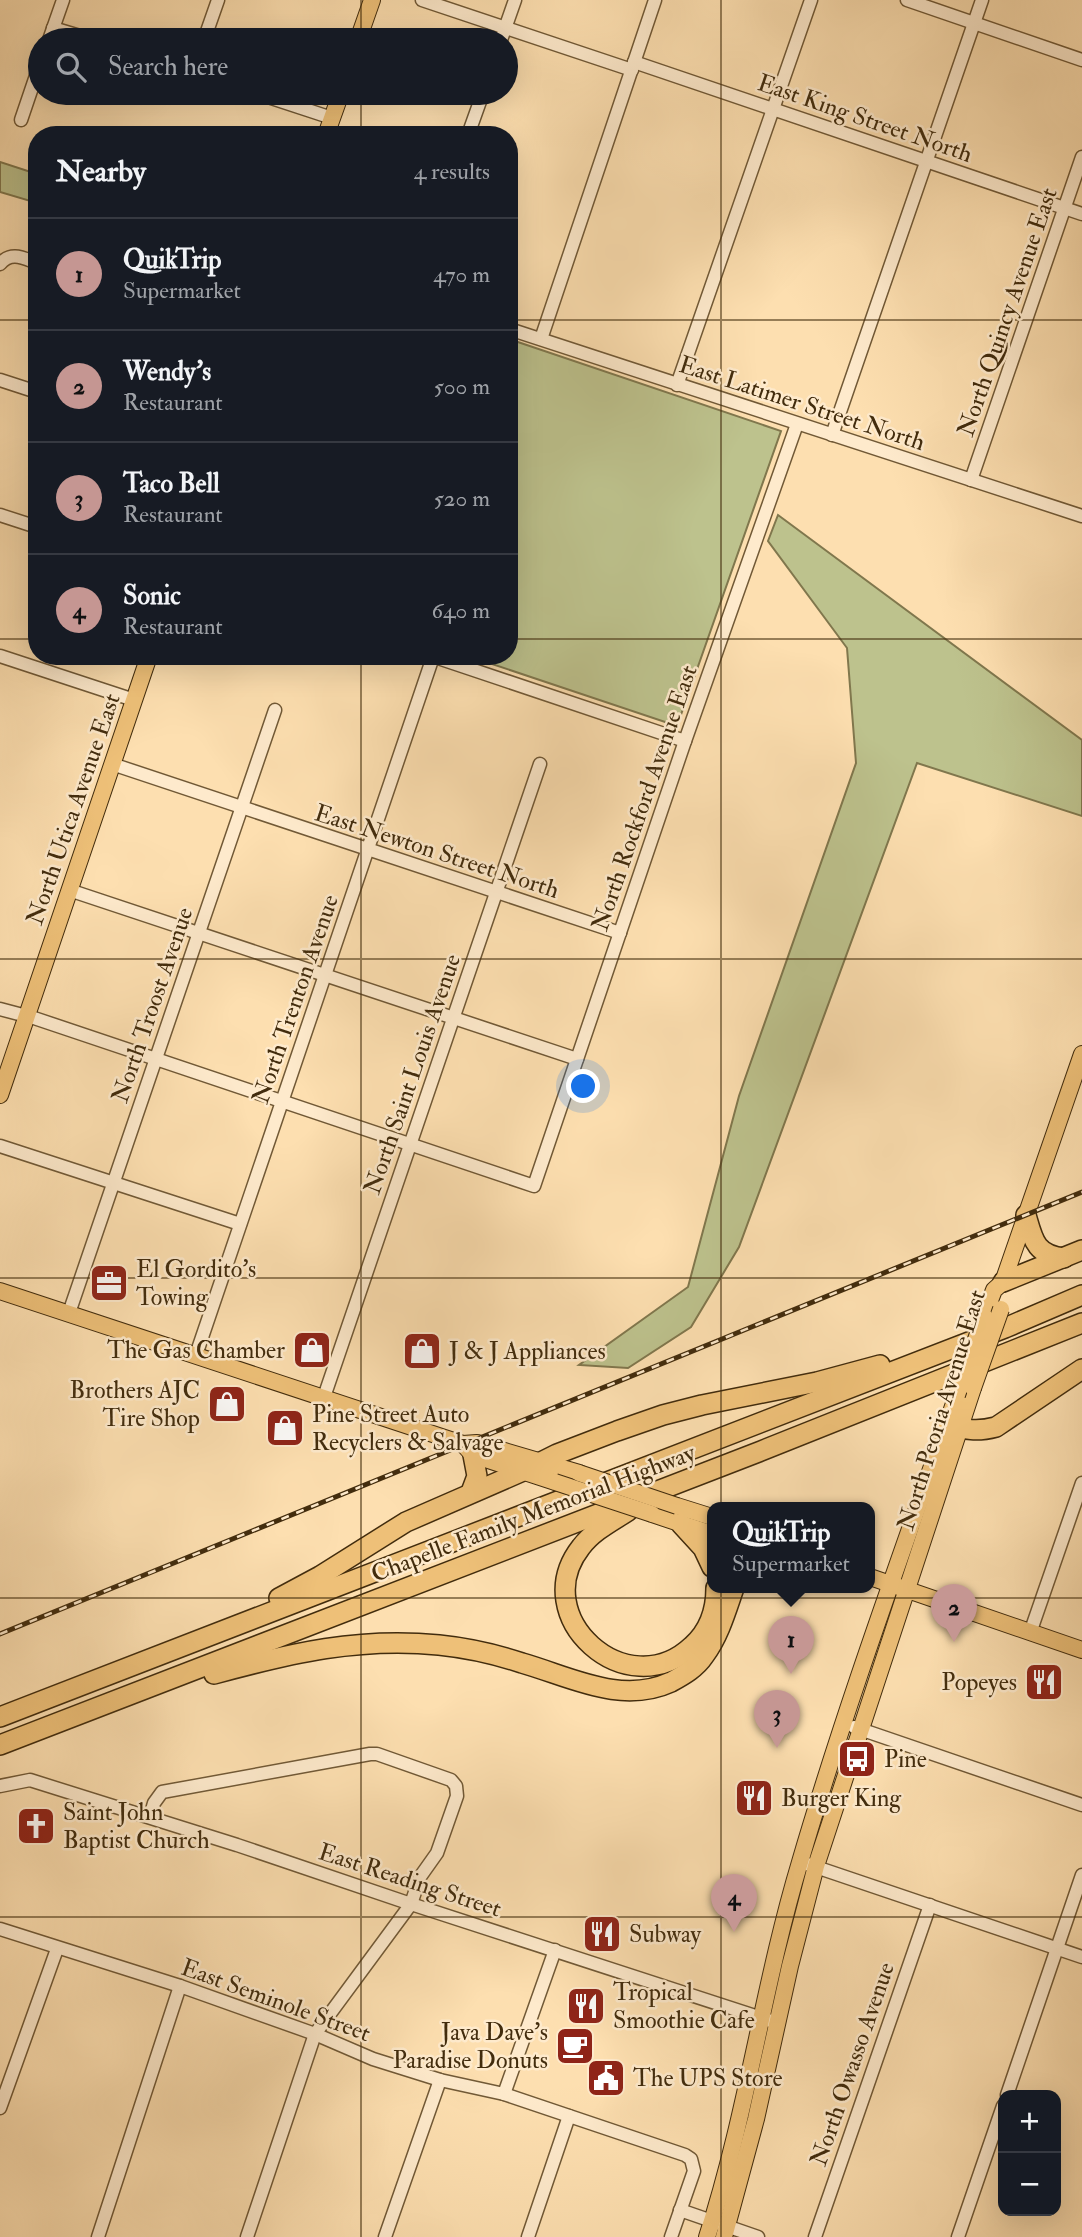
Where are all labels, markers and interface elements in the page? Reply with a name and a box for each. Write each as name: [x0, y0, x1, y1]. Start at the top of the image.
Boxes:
search box: [28, 28, 518, 105]
icon: search: [52, 48, 90, 86]
text: Search here: [108, 51, 228, 83]
street label: East King Street North: [753, 67, 977, 170]
text: Nearby: [56, 153, 146, 190]
text: 4 results: [414, 157, 490, 186]
street label: North Quincy Avenue East: [950, 183, 1065, 441]
text: QuikTrip: [123, 244, 221, 276]
text: 1: [75, 260, 83, 289]
text: 470 m: [433, 260, 490, 289]
text: Supermarket: [123, 276, 241, 305]
street label: East Latimer Street North: [675, 349, 929, 458]
text: Wendy's: [123, 356, 211, 388]
text: 2: [73, 372, 85, 401]
text: 500 m: [434, 372, 490, 401]
text: Restaurant: [123, 388, 223, 417]
text: Taco Bell: [123, 468, 220, 500]
text: 3: [75, 484, 83, 513]
text: 520 m: [434, 484, 490, 513]
text: Restaurant: [123, 500, 223, 529]
text: Sonic: [123, 580, 181, 612]
text: 4: [73, 596, 85, 625]
text: 640 m: [432, 596, 490, 625]
text: Restaurant: [123, 612, 223, 641]
street label: North Rockford Avenue East: [584, 661, 705, 935]
street label: North Utica Avenue East: [19, 689, 128, 929]
street label: East Newton Street North: [311, 797, 563, 906]
street label: North Trenton Avenue: [245, 890, 346, 1108]
street label: North Troost Avenue: [105, 903, 200, 1107]
street label: North Saint Louis Avenue: [357, 950, 468, 1198]
your location: [566, 1069, 600, 1103]
place label: El Gordito's Towing: [136, 1254, 256, 1313]
office icon: El Gordito's Towing: [88, 1262, 130, 1304]
street label: North Peoria Avenue East: [890, 1286, 993, 1534]
shop icon: The Gas Chamber: [291, 1329, 333, 1371]
shop icon: J & J Appliances: [401, 1330, 443, 1372]
place label: The Gas Chamber: [107, 1335, 285, 1366]
place label: J & J Appliances: [448, 1336, 606, 1367]
place label: Brothers AJC Tire Shop: [69, 1375, 200, 1434]
shop icon: Brothers AJC Tire Shop: [206, 1383, 248, 1425]
place label: Pine Street Auto Recyclers & Salvage: [312, 1399, 503, 1458]
shop icon: Pine Street Auto Recyclers & Salvage: [264, 1407, 306, 1449]
street label: Chapelle Family Memorial Highway: [367, 1437, 700, 1590]
popup: [707, 1502, 875, 1593]
text: QuikTrip: [732, 1517, 830, 1549]
text: Supermarket: [732, 1549, 850, 1578]
pin: 2: [931, 1584, 977, 1642]
pin: 1: [768, 1616, 814, 1674]
restaurant icon: Popeyes: [1023, 1661, 1065, 1703]
place label: Popeyes: [941, 1667, 1017, 1698]
pin: 3: [754, 1690, 800, 1748]
bus stop icon: Pine: [836, 1738, 878, 1780]
place label: Pine: [884, 1744, 927, 1775]
restaurant icon: Burger King: [733, 1777, 775, 1819]
place label: Burger King: [781, 1783, 902, 1814]
place label: Saint John Baptist Church: [63, 1797, 210, 1856]
church icon: Saint John Baptist Church: [15, 1805, 57, 1847]
street label: East Reading Street: [315, 1836, 505, 1925]
pin: 4: [711, 1874, 757, 1932]
restaurant icon: Subway: [581, 1913, 623, 1955]
place label: Subway: [629, 1919, 702, 1950]
street label: East Seminole Street: [177, 1952, 375, 2049]
street label: North Owasso Avenue: [803, 1958, 902, 2170]
place label: Tropical Smoothie Cafe: [613, 1977, 755, 2036]
restaurant icon: Tropical Smoothie Cafe: [565, 1985, 607, 2027]
place label: Java Dave's Paradise Donuts: [393, 2017, 548, 2076]
cafe icon: Java Dave's Paradise Donuts: [554, 2025, 596, 2067]
public building icon: The UPS Store: [585, 2057, 627, 2099]
place label: The UPS Store: [633, 2063, 783, 2094]
map controls: [998, 2090, 1061, 2216]
button: +: [998, 2090, 1061, 2153]
button: −: [998, 2153, 1061, 2216]

